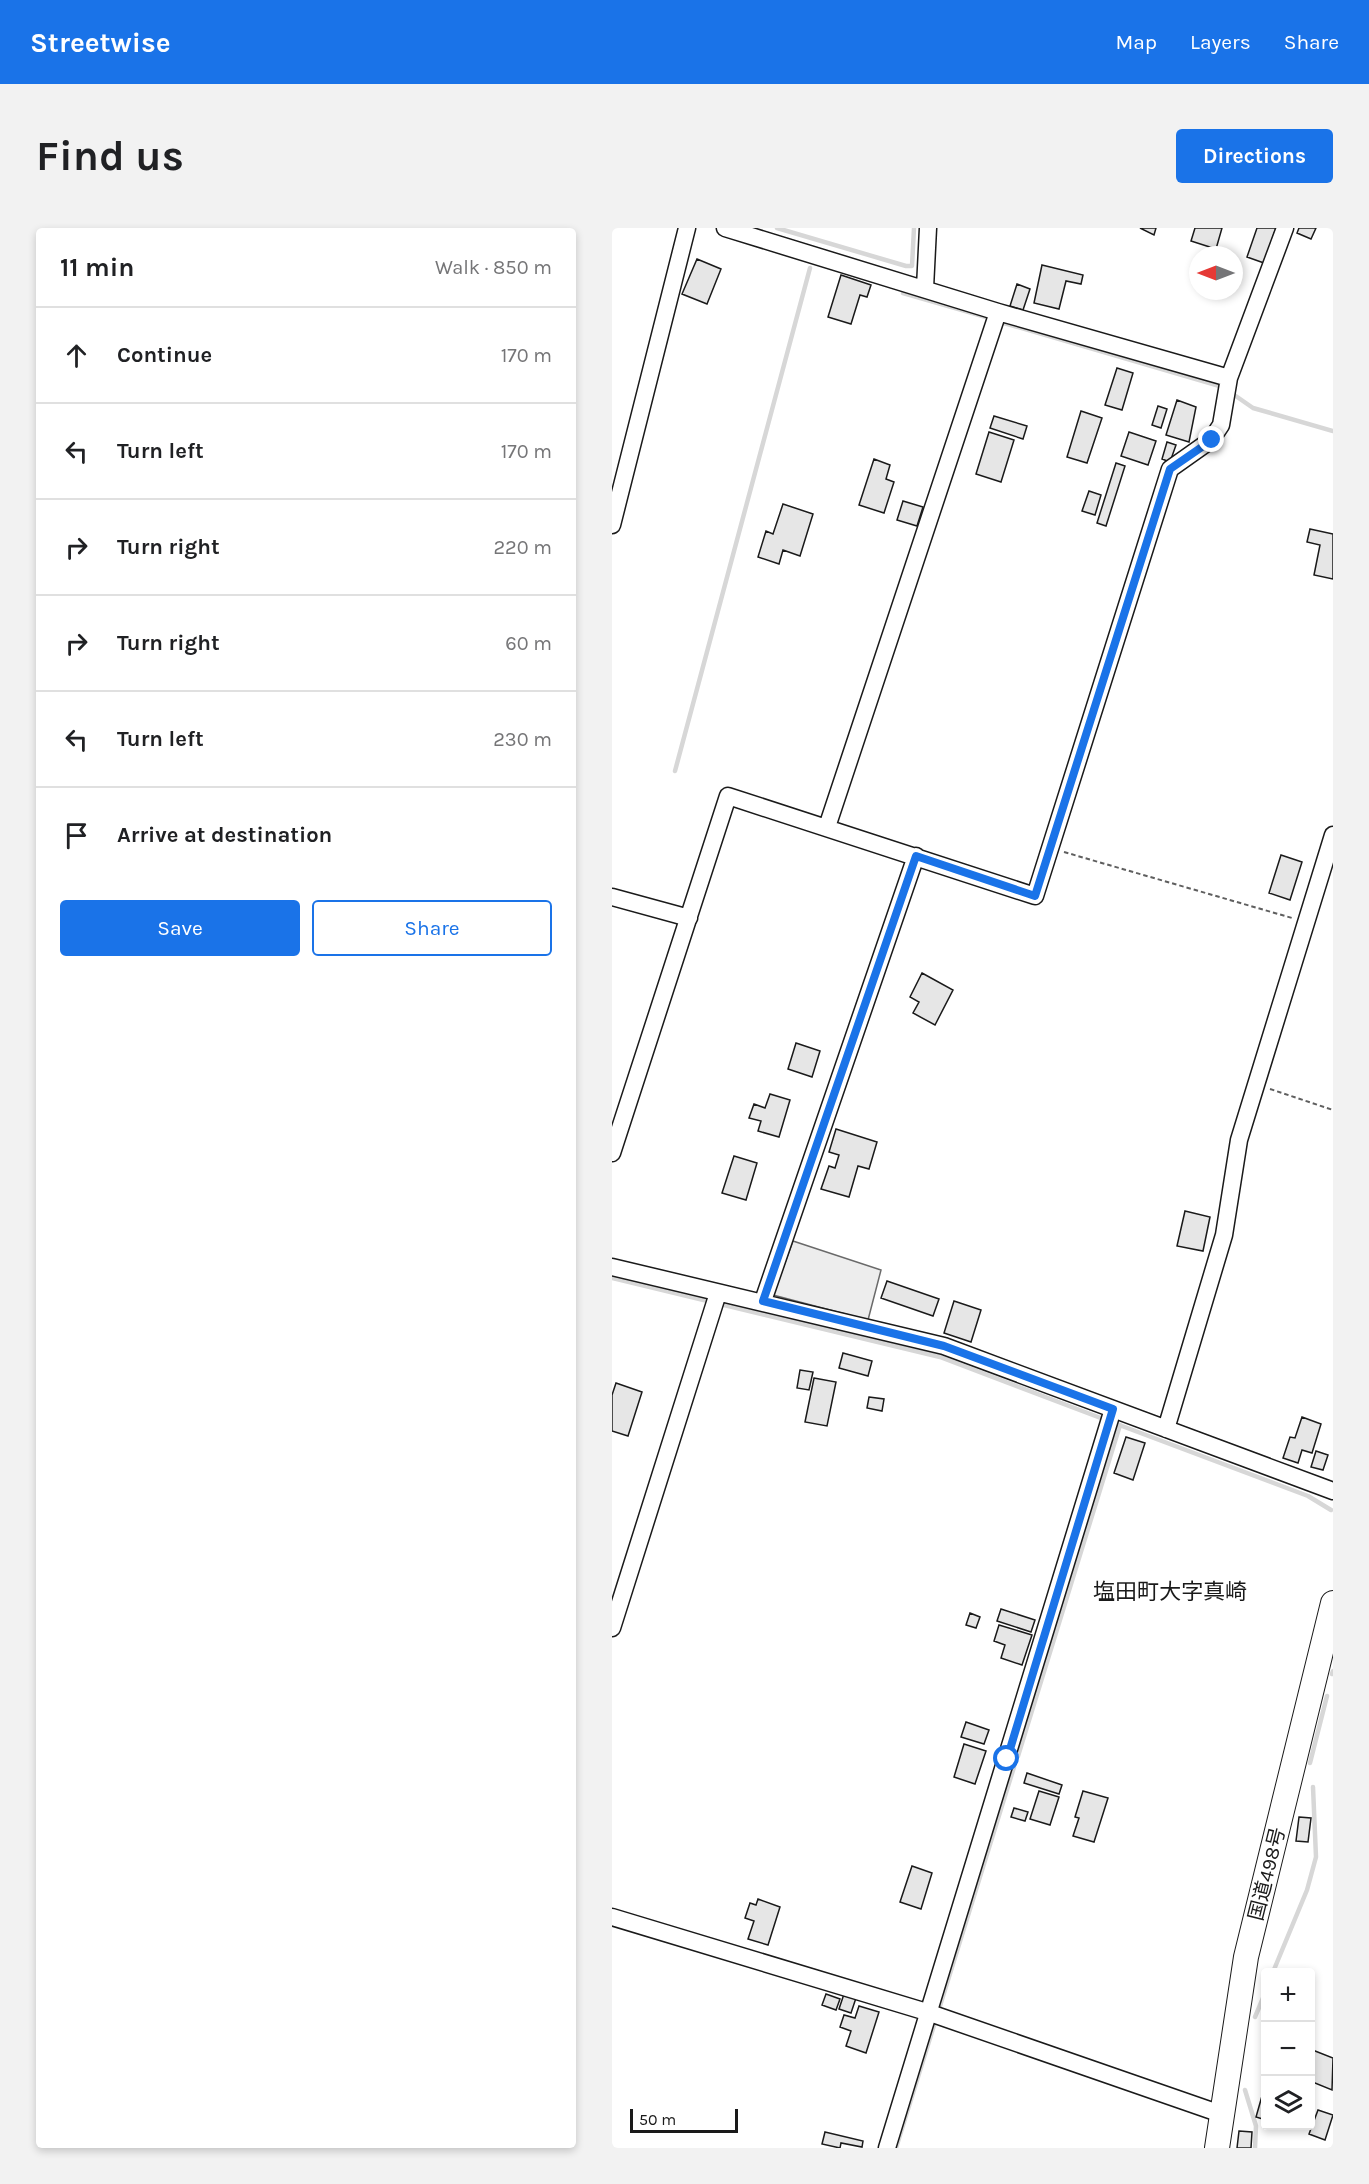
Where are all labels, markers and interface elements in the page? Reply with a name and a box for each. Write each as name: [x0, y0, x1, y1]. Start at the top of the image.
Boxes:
text: Streetwise: [30, 26, 171, 59]
text: Map: [1115, 30, 1157, 54]
text: Layers: [1190, 30, 1251, 54]
text: Share: [1284, 30, 1339, 54]
button: Directions: [1176, 129, 1333, 183]
text: Find us: [36, 131, 184, 181]
north arrow: [1189, 246, 1243, 300]
text: 11 min: [60, 252, 135, 283]
text: Walk · 850 m: [435, 256, 552, 279]
icon: ahead: [60, 339, 93, 372]
text: Continue: [117, 342, 212, 368]
text: 170 m: [501, 344, 552, 367]
route end: [1198, 426, 1224, 452]
icon: left: [60, 435, 93, 468]
text: Turn left: [117, 438, 204, 464]
text: 170 m: [501, 440, 552, 463]
icon: right: [60, 531, 93, 564]
text: Turn right: [117, 534, 220, 560]
text: 220 m: [493, 536, 552, 559]
icon: right: [60, 627, 93, 660]
text: Turn right: [117, 630, 220, 656]
text: 60 m: [505, 632, 552, 655]
icon: left: [60, 723, 93, 756]
text: Turn left: [117, 726, 204, 752]
text: 230 m: [493, 728, 552, 751]
icon: arrive: [60, 819, 93, 852]
text: Arrive at destination: [117, 822, 332, 848]
button: Save: [60, 900, 300, 956]
button: Share: [312, 900, 552, 956]
district label: 塩田町大字真崎: [1093, 1579, 1247, 1605]
route start: [993, 1745, 1019, 1771]
street label: 国道498号: [1244, 1825, 1290, 1923]
map controls: [1261, 1968, 1315, 2130]
button: +: [1261, 1968, 1315, 2022]
button: −: [1261, 2022, 1315, 2076]
button: layers: [1261, 2076, 1315, 2130]
scale bar: [630, 2106, 738, 2134]
text: 50 m: [639, 2110, 676, 2129]

